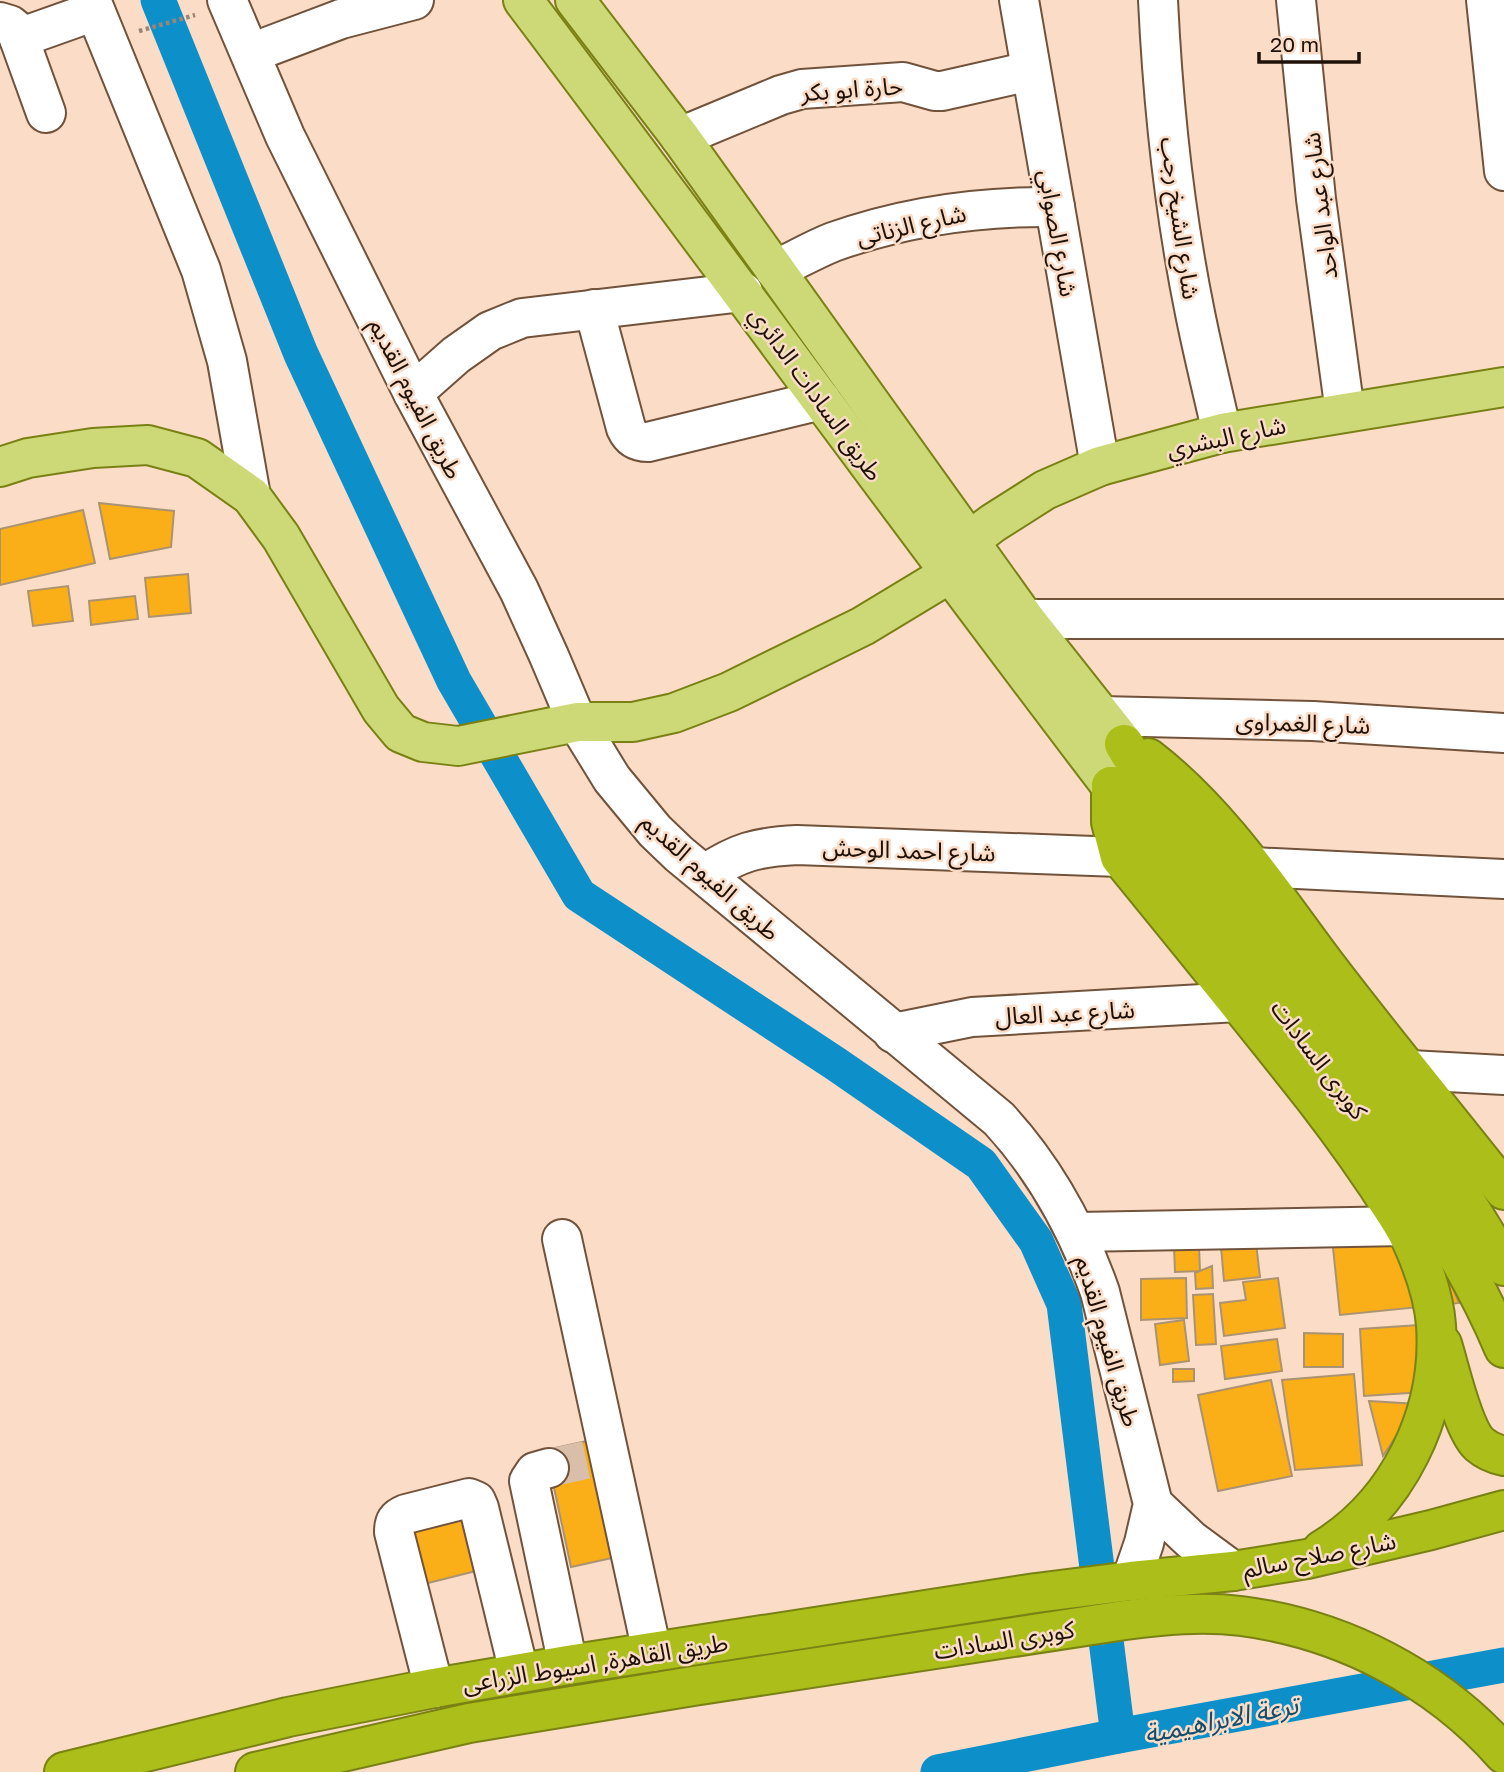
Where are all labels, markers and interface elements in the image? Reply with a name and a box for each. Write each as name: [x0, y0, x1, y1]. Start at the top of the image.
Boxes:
scale bar: [1259, 21, 1359, 65]
text: 20 m: [1270, 31, 1319, 57]
street label: حارة ابو بكر: [799, 70, 904, 107]
street label: شارع عبد الواحد: [1296, 130, 1346, 281]
street label: شارع الشيخ رجب: [1151, 135, 1207, 302]
street label: شارع الصوابي: [1028, 167, 1084, 300]
street label: شارع الزناتى: [853, 197, 970, 255]
street label: طريق السادات الدائري: [739, 300, 890, 489]
street label: طريق الفيوم القديم: [360, 313, 470, 486]
street label: شارع البشري: [1164, 409, 1289, 468]
street label: شارع الغمراوى: [1235, 705, 1371, 743]
street label: طريق الفيوم القديم: [632, 806, 786, 950]
street label: شارع احمد الوحش: [822, 831, 996, 871]
street label: شارع عبد العال: [994, 994, 1136, 1034]
street label: كوبرى السادات: [1265, 994, 1375, 1126]
street label: طريق الفيوم القديم: [1066, 1252, 1147, 1431]
street label: شارع صلاح سالم: [1240, 1525, 1399, 1587]
street label: كوبرى السادات: [932, 1613, 1078, 1665]
street label: طريق القاهرة, اسيوط الزراعى: [460, 1627, 730, 1699]
water label: ترعة الابراهيمية: [1142, 1688, 1304, 1750]

